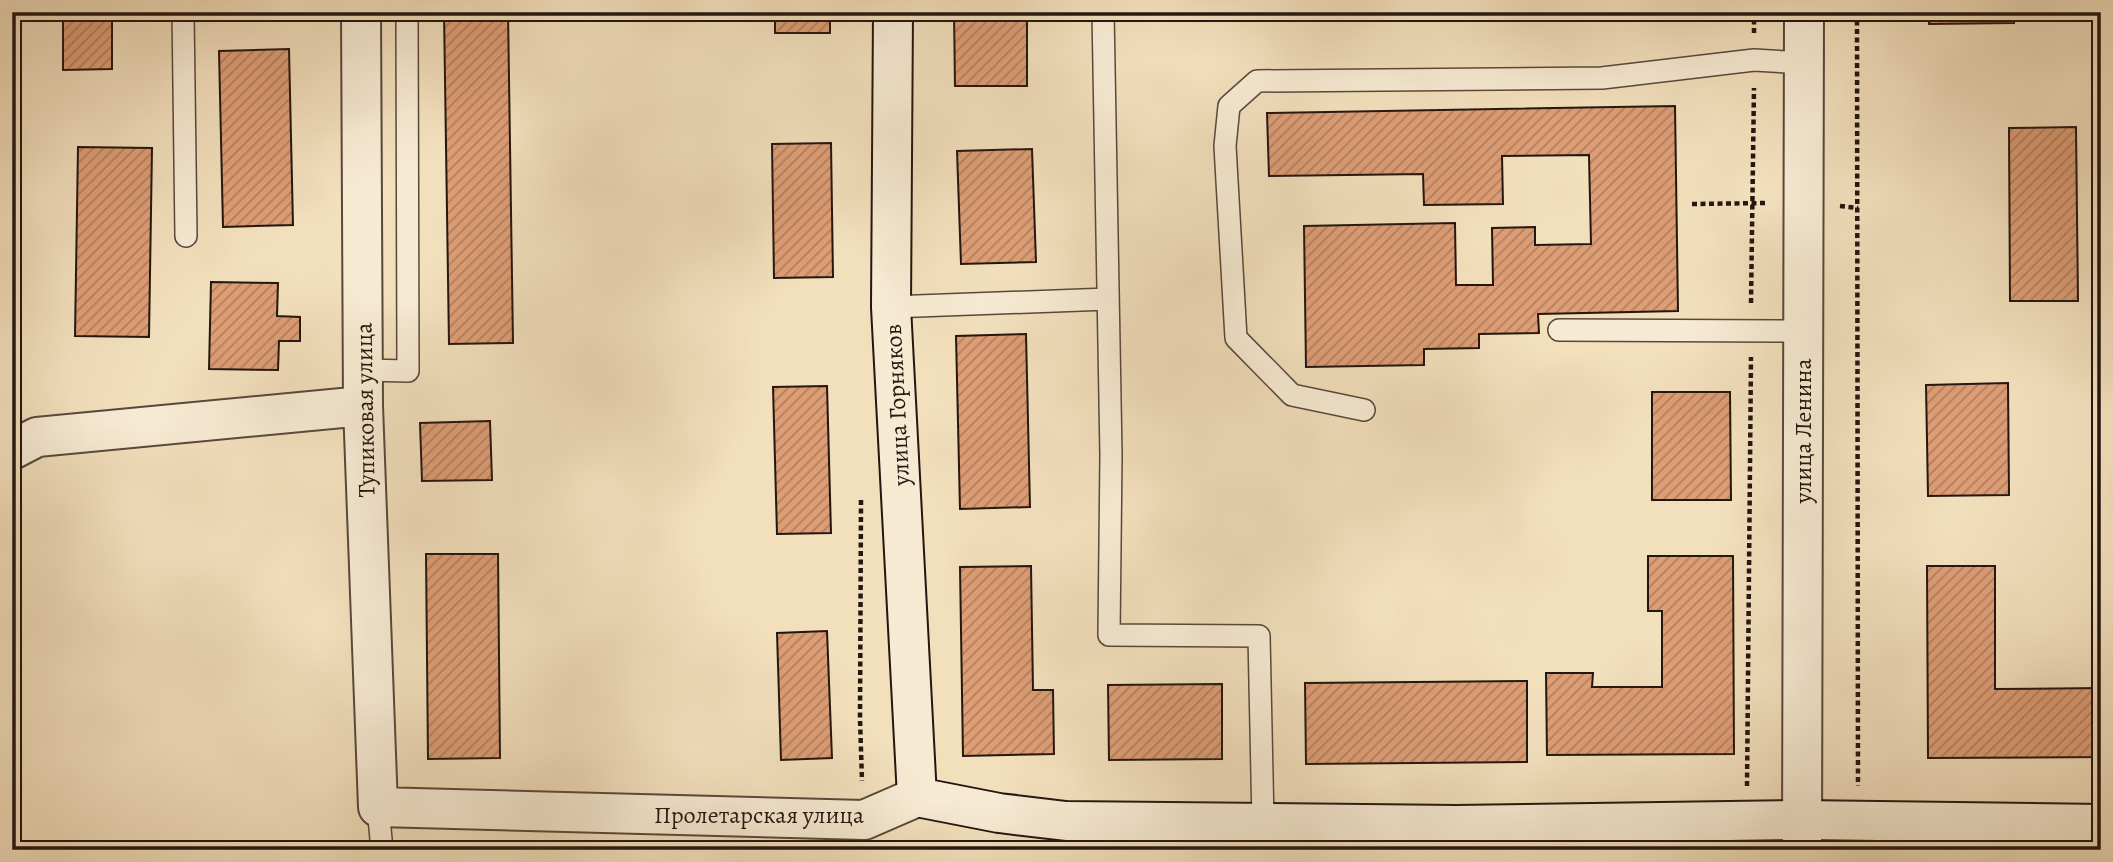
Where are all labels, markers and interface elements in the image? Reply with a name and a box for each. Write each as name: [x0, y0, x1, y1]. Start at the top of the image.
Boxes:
street label: Тупиковая улица: [347, 322, 383, 498]
street label: улица Горняков: [877, 323, 917, 488]
street label: улица Ленина: [1787, 358, 1819, 505]
street label: Пролетарская улица: [654, 799, 864, 831]

